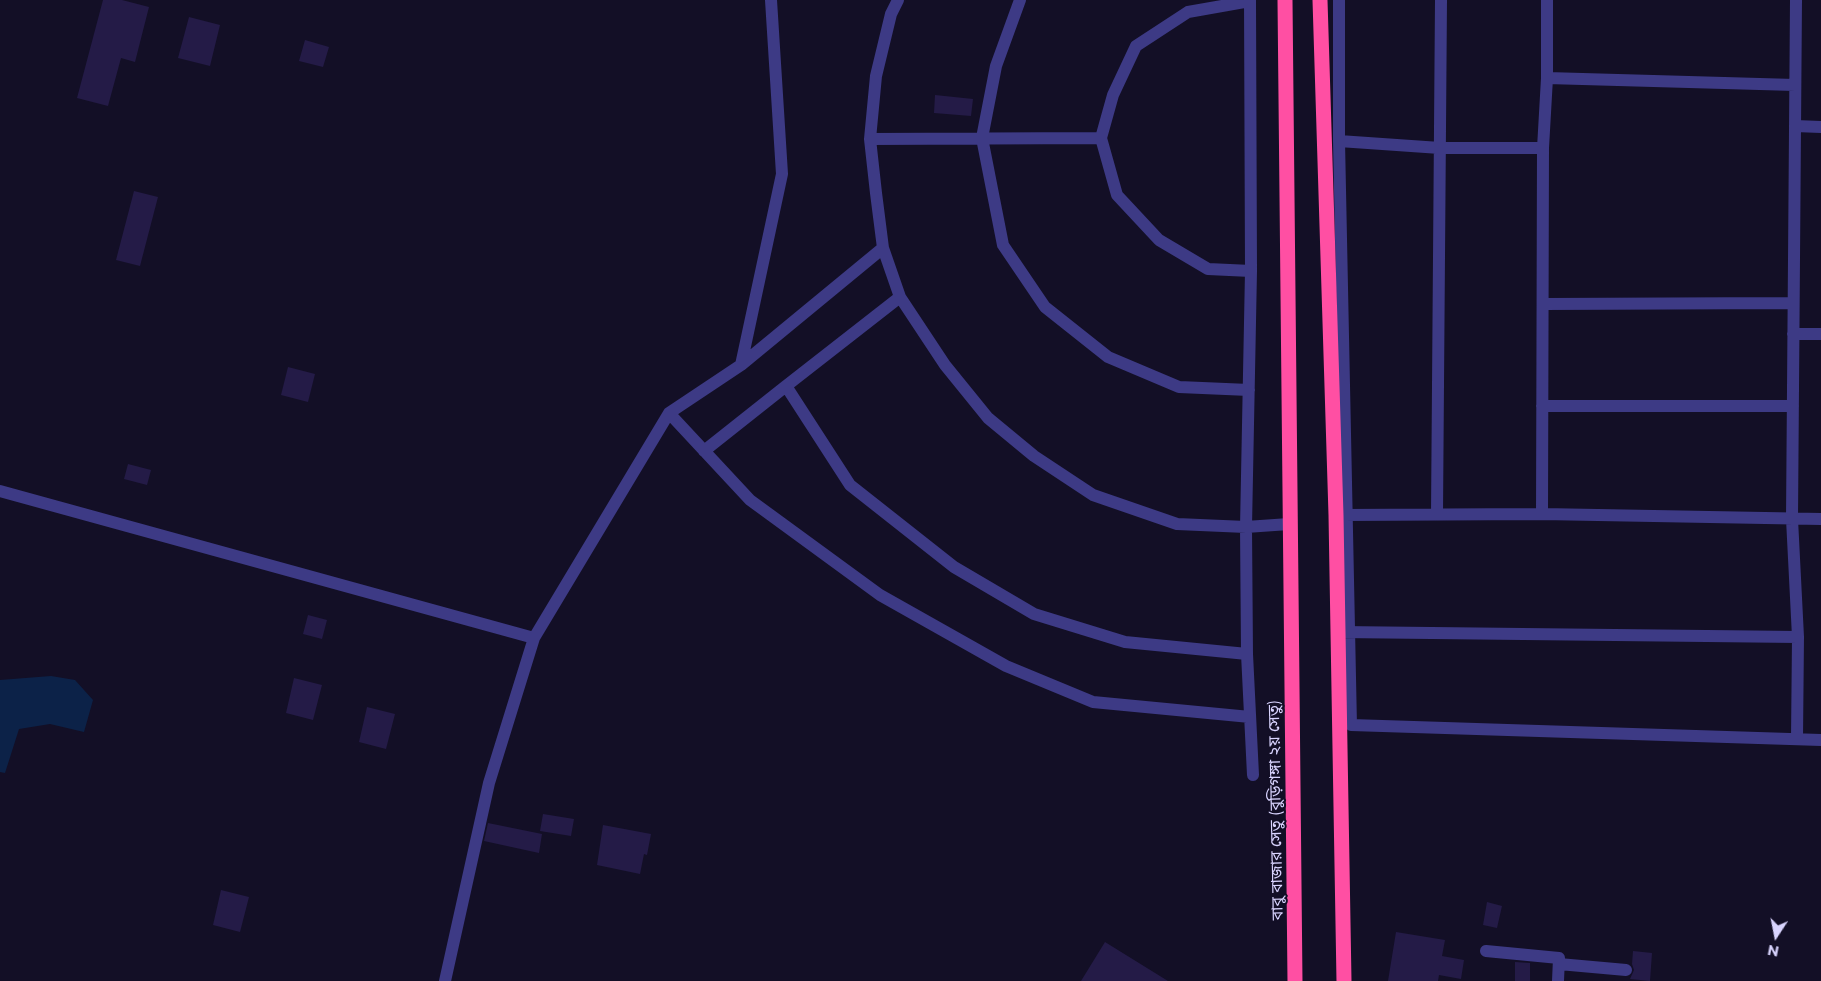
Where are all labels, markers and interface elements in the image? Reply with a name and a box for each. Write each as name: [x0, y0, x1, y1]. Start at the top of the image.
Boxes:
street label: বাবু বাজার সেতু (বুড়িগঙ্গা ২য় সেতু): [1264, 700, 1288, 920]
north arrow: [1751, 911, 1801, 961]
text: N: [1766, 941, 1780, 961]

